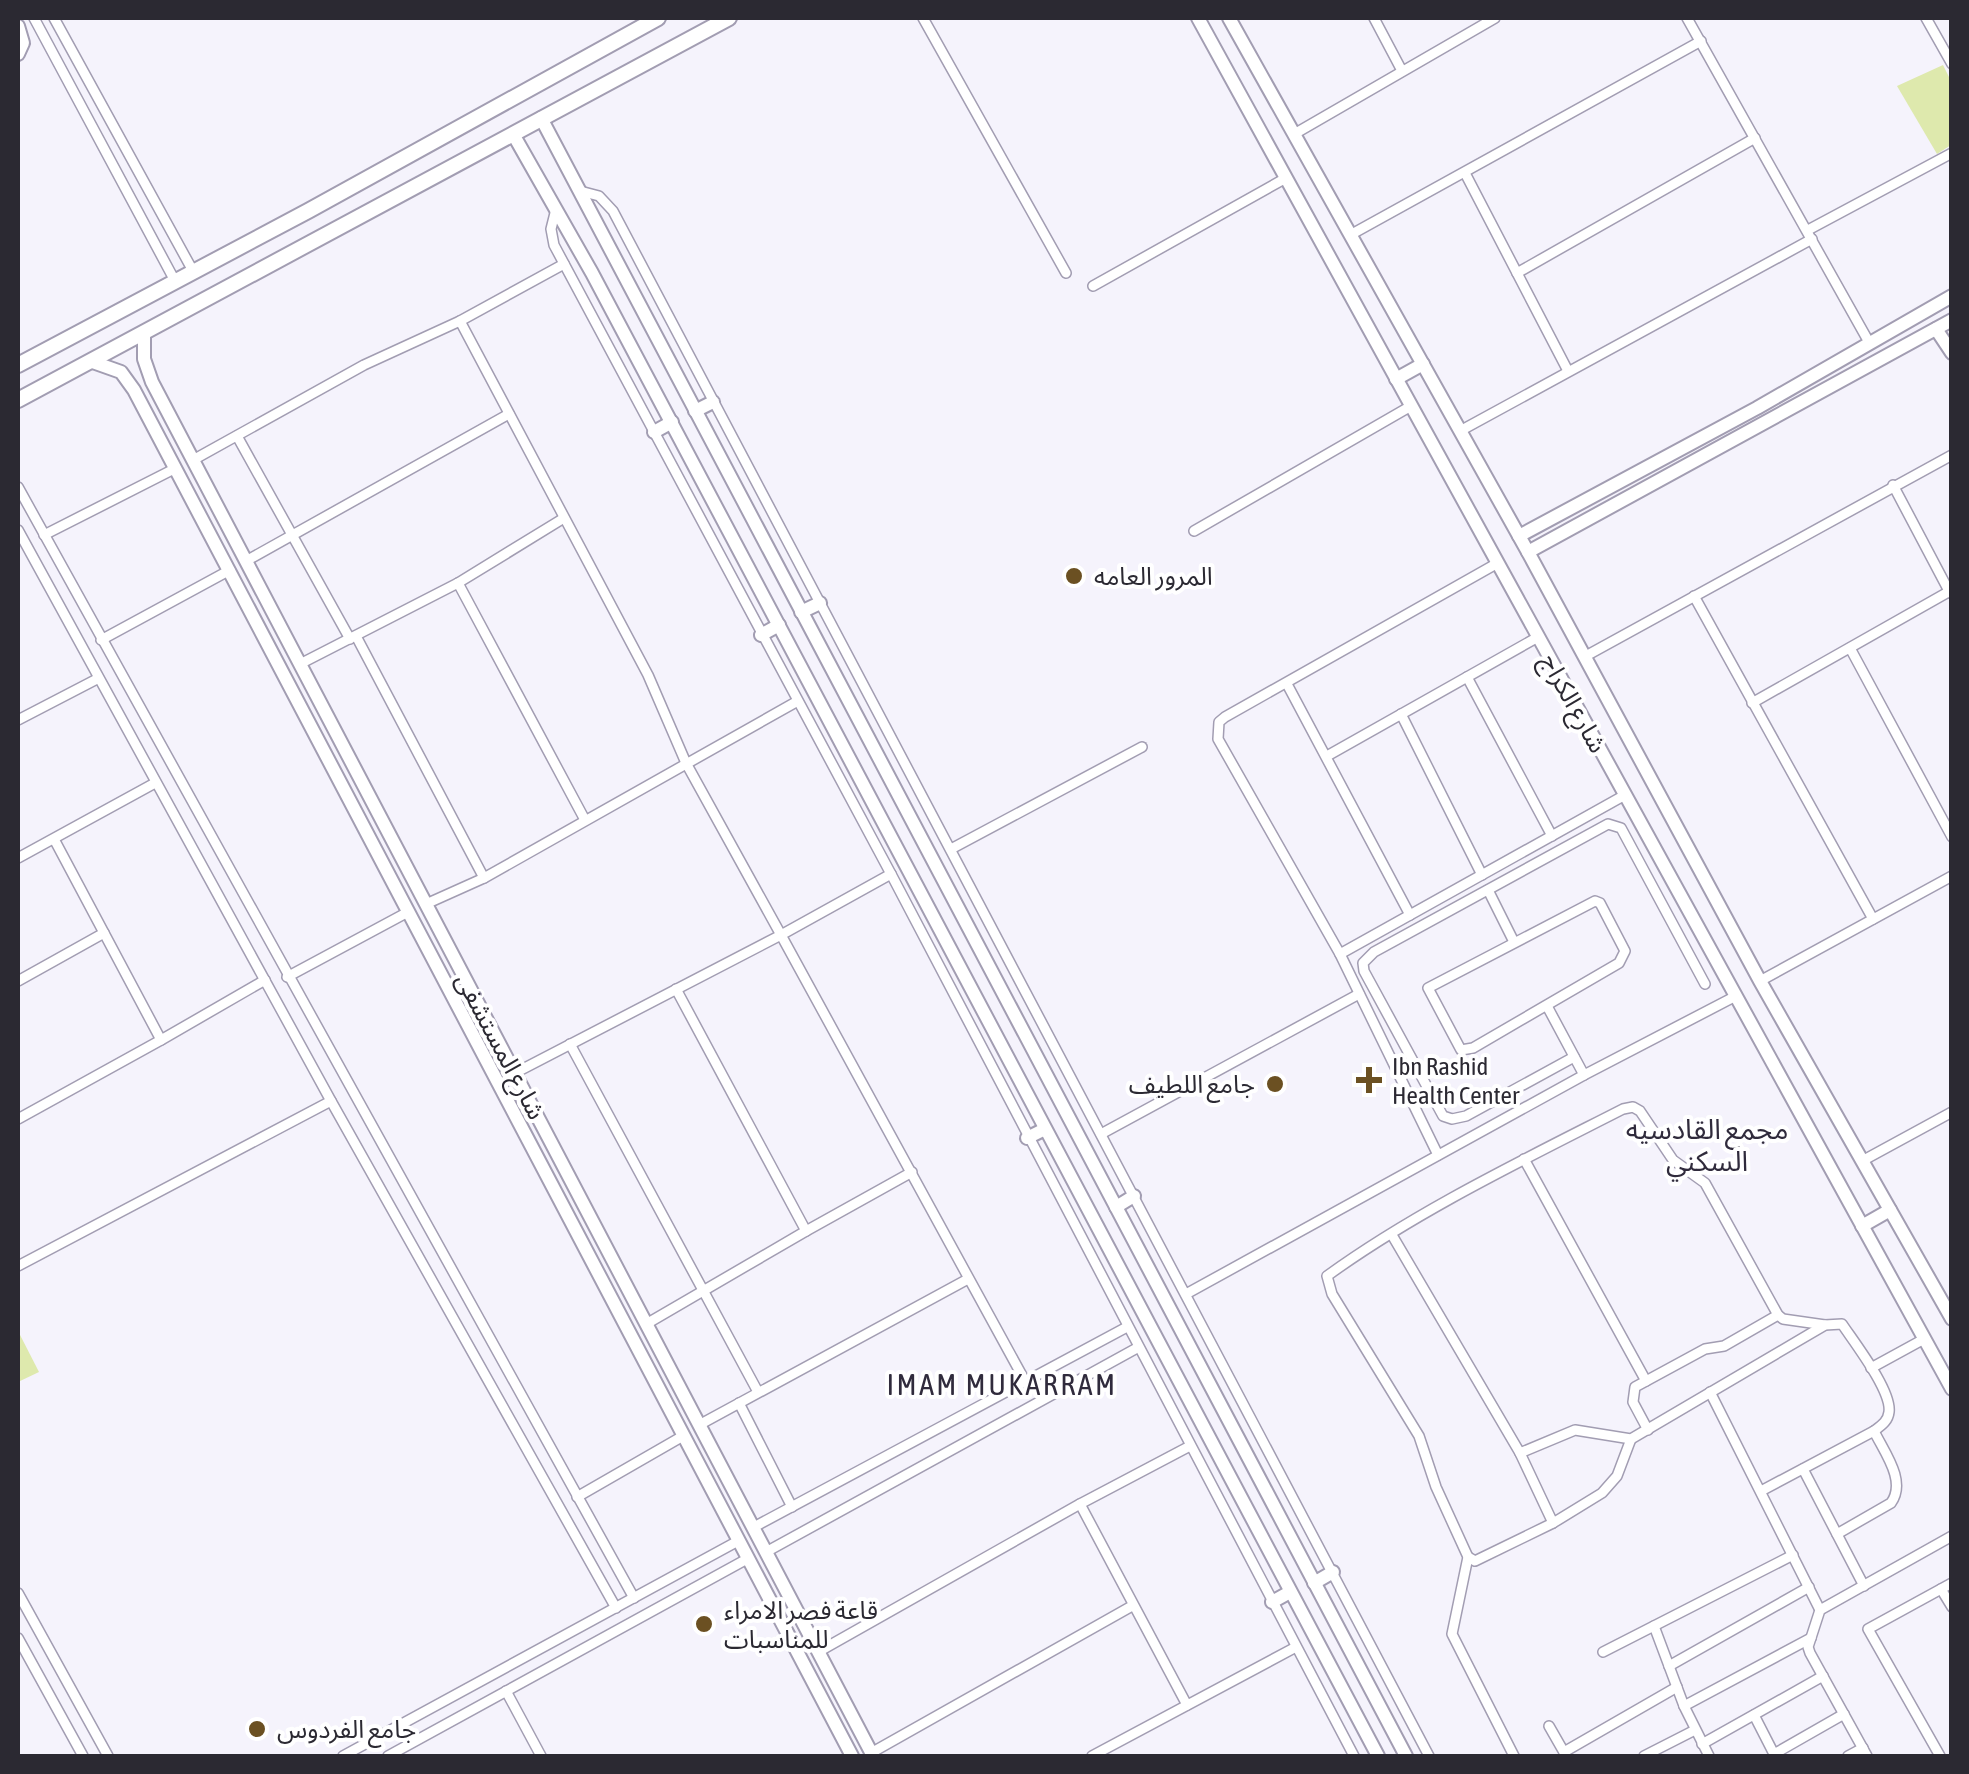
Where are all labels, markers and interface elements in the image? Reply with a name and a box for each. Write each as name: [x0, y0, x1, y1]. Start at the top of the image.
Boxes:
place label: المرور العامه: [1094, 562, 1213, 591]
marker: المرور العامه: [1063, 565, 1085, 587]
street label: شارع الكراج: [1531, 649, 1613, 760]
street label: شارع المستشفى: [446, 968, 551, 1126]
place label: Ibn Rashid Health Center: [1392, 1052, 1520, 1109]
marker: Ibn Rashid Health Center: [1356, 1067, 1382, 1093]
place label: جامع اللطیف: [1129, 1070, 1255, 1103]
marker: جامع اللطیف: [1264, 1073, 1286, 1095]
district label: مجمع القادسيه السكني: [1626, 1113, 1788, 1182]
district label: IMAM MUKARRAM: [886, 1367, 1118, 1401]
place label: قاعة فصر الامراء للمناسبات: [724, 1596, 878, 1653]
marker: قاعة فصر الامراء للمناسبات: [693, 1613, 715, 1635]
place label: جامع الفردوس: [277, 1715, 416, 1748]
marker: جامع الفردوس: [246, 1718, 268, 1740]

